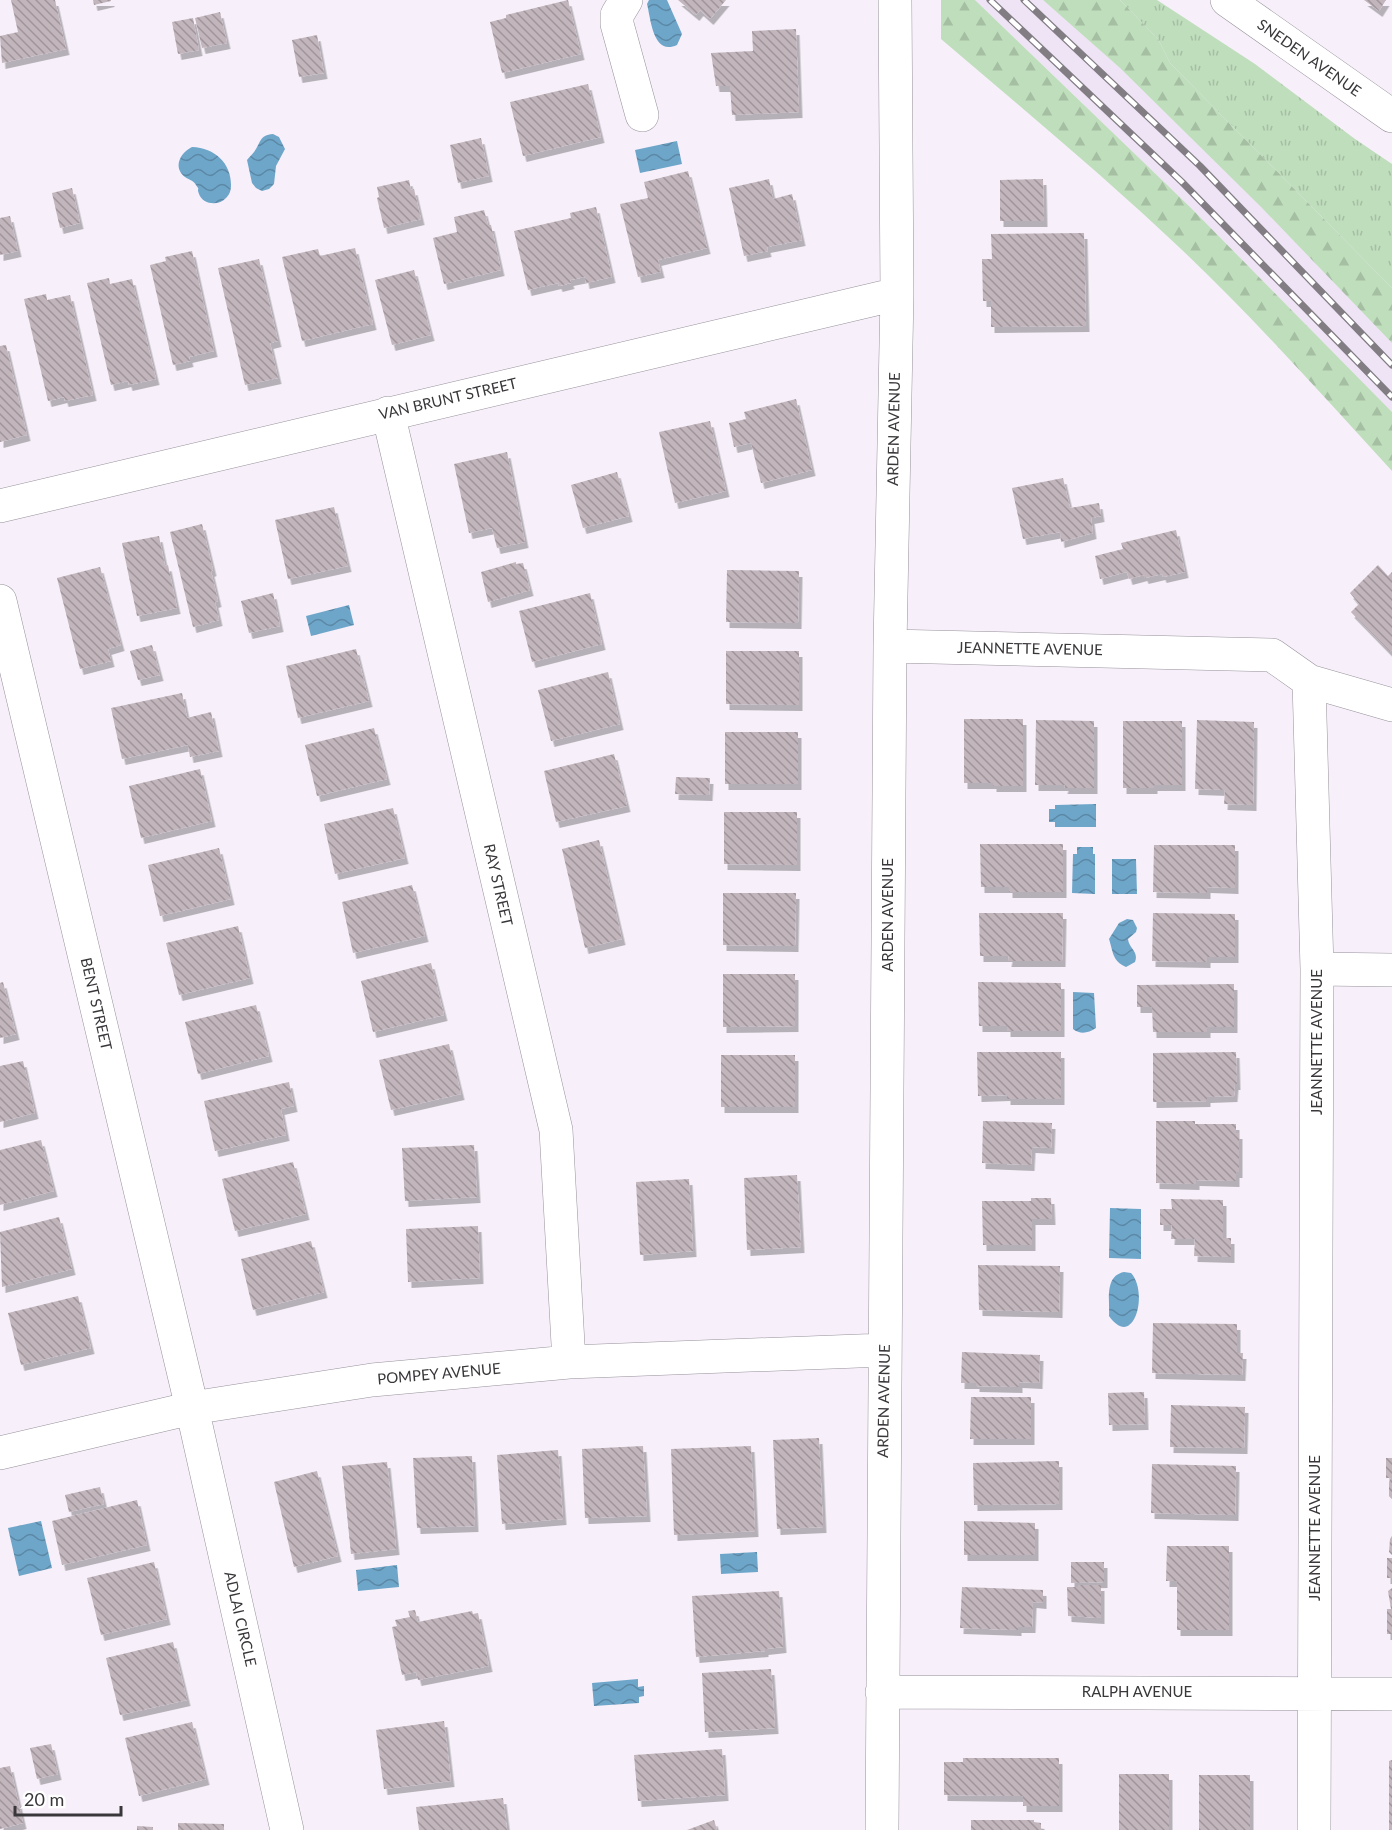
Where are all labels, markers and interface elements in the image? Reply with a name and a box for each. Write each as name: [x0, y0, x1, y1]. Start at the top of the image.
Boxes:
street label: SNEDEN AVENUE: [1254, 15, 1365, 100]
street label: ARDEN AVENUE: [883, 372, 903, 486]
street label: VAN BRUNT STREET: [377, 373, 519, 423]
street label: JEANNETTE AVENUE: [957, 638, 1103, 658]
street label: RAY STREET: [481, 842, 517, 928]
street label: ARDEN AVENUE: [878, 858, 896, 972]
street label: BENT STREET: [78, 956, 116, 1052]
street label: JEANNETTE AVENUE: [1307, 969, 1325, 1115]
street label: ARDEN AVENUE: [873, 1344, 893, 1458]
street label: POMPEY AVENUE: [376, 1359, 501, 1387]
street label: JEANNETTE AVENUE: [1305, 1455, 1323, 1601]
street label: ADLAI CIRCLE: [221, 1569, 261, 1668]
street label: RALPH AVENUE: [1082, 1682, 1192, 1700]
scale bar: [15, 1779, 122, 1817]
text: 20 m: [24, 1788, 64, 1810]

